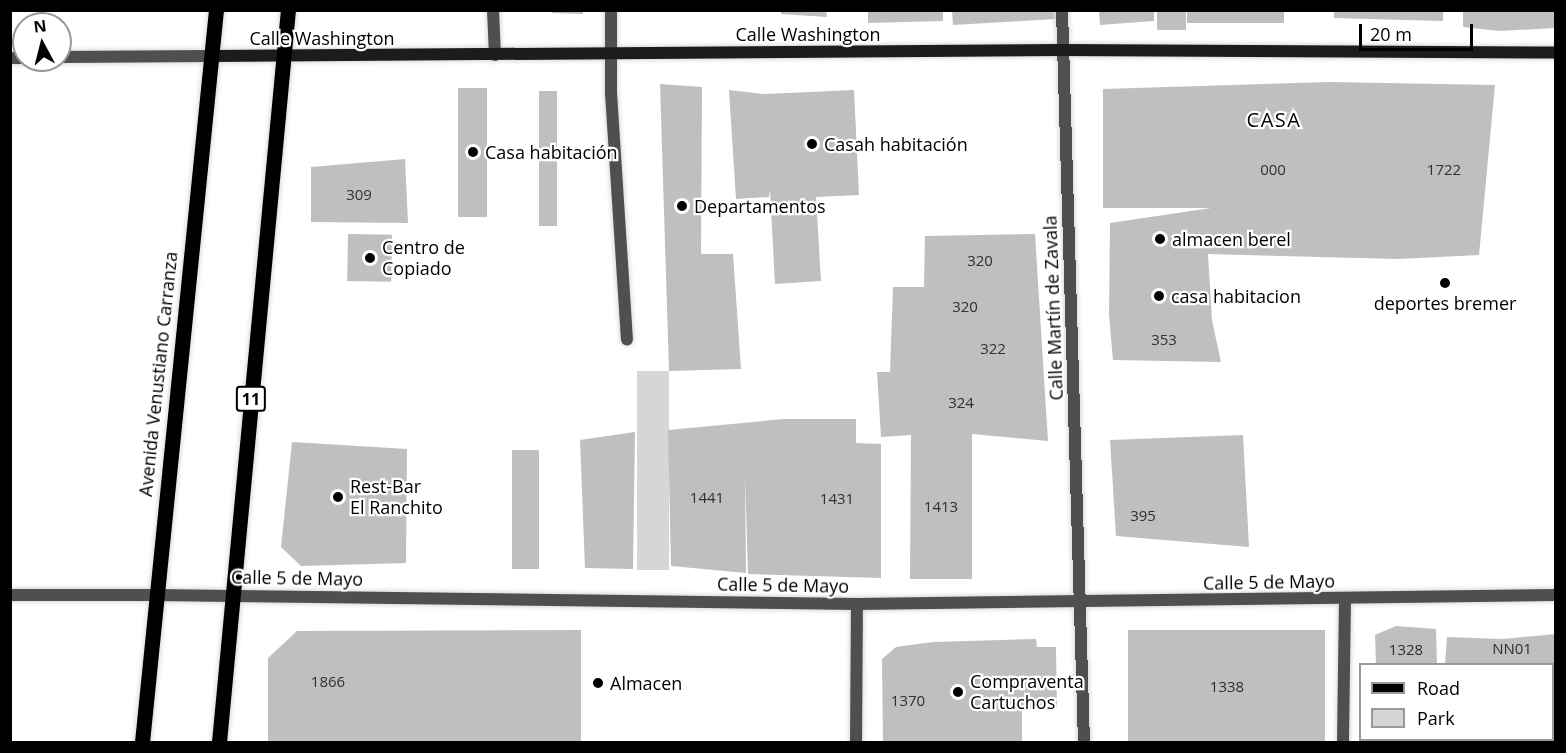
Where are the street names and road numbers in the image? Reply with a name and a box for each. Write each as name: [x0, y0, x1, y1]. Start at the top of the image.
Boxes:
street label: Calle Washington: [735, 23, 881, 45]
street label: Calle Washington: [249, 27, 395, 49]
street label: Calle Martín de Zavala: [1039, 215, 1067, 401]
street label: Avenida Venustiano Carranza: [134, 250, 182, 498]
road number: 11: [234, 386, 268, 412]
street label: Calle 5 de Mayo: [231, 566, 363, 590]
street label: Calle 5 de Mayo: [1203, 570, 1335, 594]
street label: Calle 5 de Mayo: [717, 573, 849, 597]

